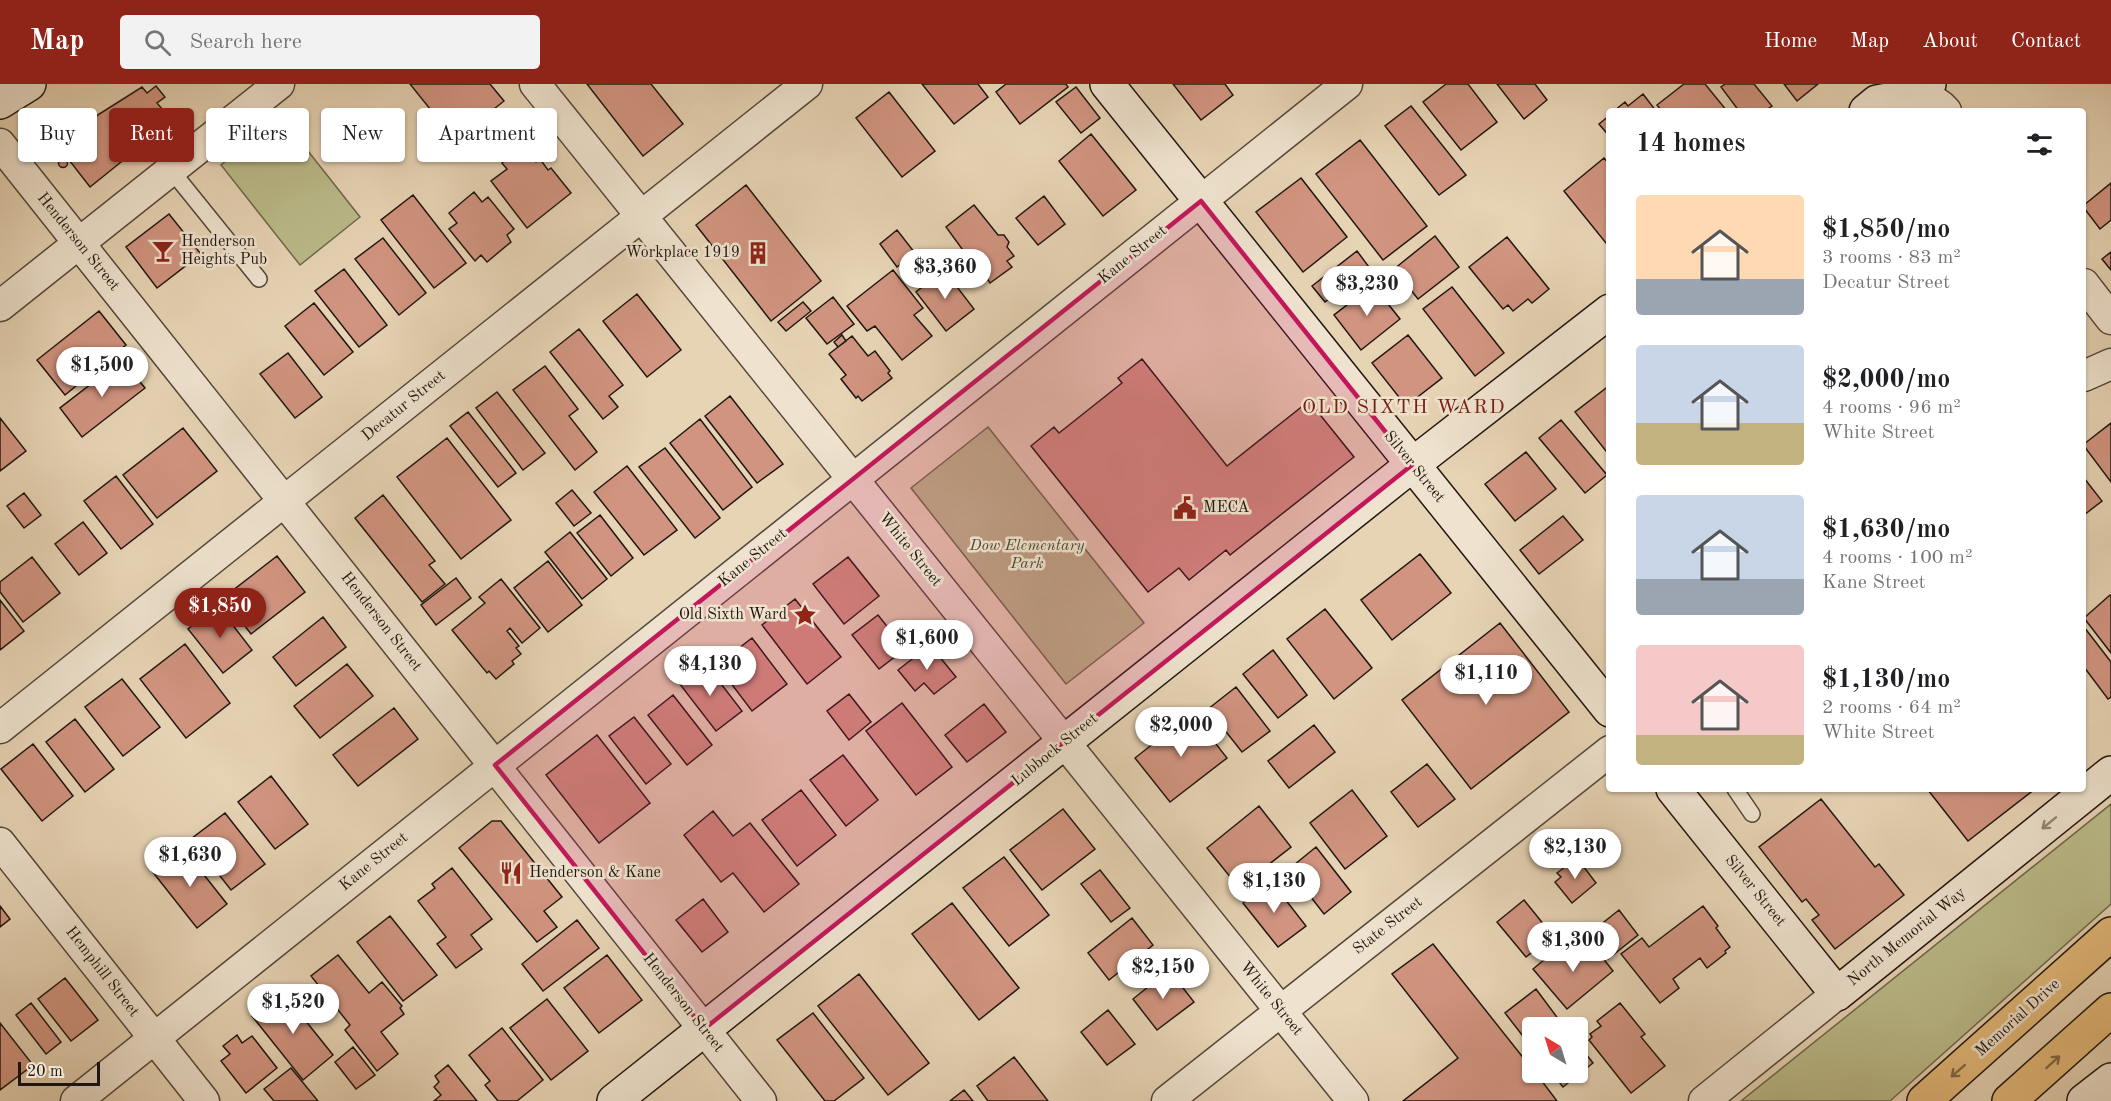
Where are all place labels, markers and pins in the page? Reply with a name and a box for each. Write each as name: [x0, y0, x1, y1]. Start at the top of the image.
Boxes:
place label: Henderson Heights Pub: [181, 234, 267, 268]
bar icon: Henderson Heights Pub: [150, 238, 176, 264]
building icon: Workplace 1919: [745, 240, 771, 266]
place label: Workplace 1919: [625, 245, 740, 261]
pin: $3,360: [896, 249, 994, 300]
pin: $3,230: [1318, 266, 1416, 317]
pin: $1,500: [53, 347, 151, 398]
public building icon: MECA: [1172, 495, 1198, 521]
place label: MECA: [1203, 500, 1250, 516]
pin: $1,850: [171, 588, 269, 639]
place icon: Old Sixth Ward: [792, 602, 818, 628]
place label: Old Sixth Ward: [679, 607, 787, 623]
pin: $1,600: [878, 620, 976, 671]
pin: $4,130: [661, 646, 759, 697]
pin: $1,110: [1437, 655, 1535, 706]
pin: $2,000: [1132, 707, 1230, 758]
pin: $2,130: [1526, 829, 1624, 880]
pin: $1,630: [141, 837, 239, 888]
restaurant icon: Henderson & Kane: [498, 860, 524, 886]
pin: $1,130: [1225, 863, 1323, 914]
place label: Henderson & Kane: [529, 865, 661, 881]
pin: $1,300: [1524, 922, 1622, 973]
pin: $2,150: [1114, 949, 1212, 1000]
pin: $1,520: [244, 984, 342, 1035]

